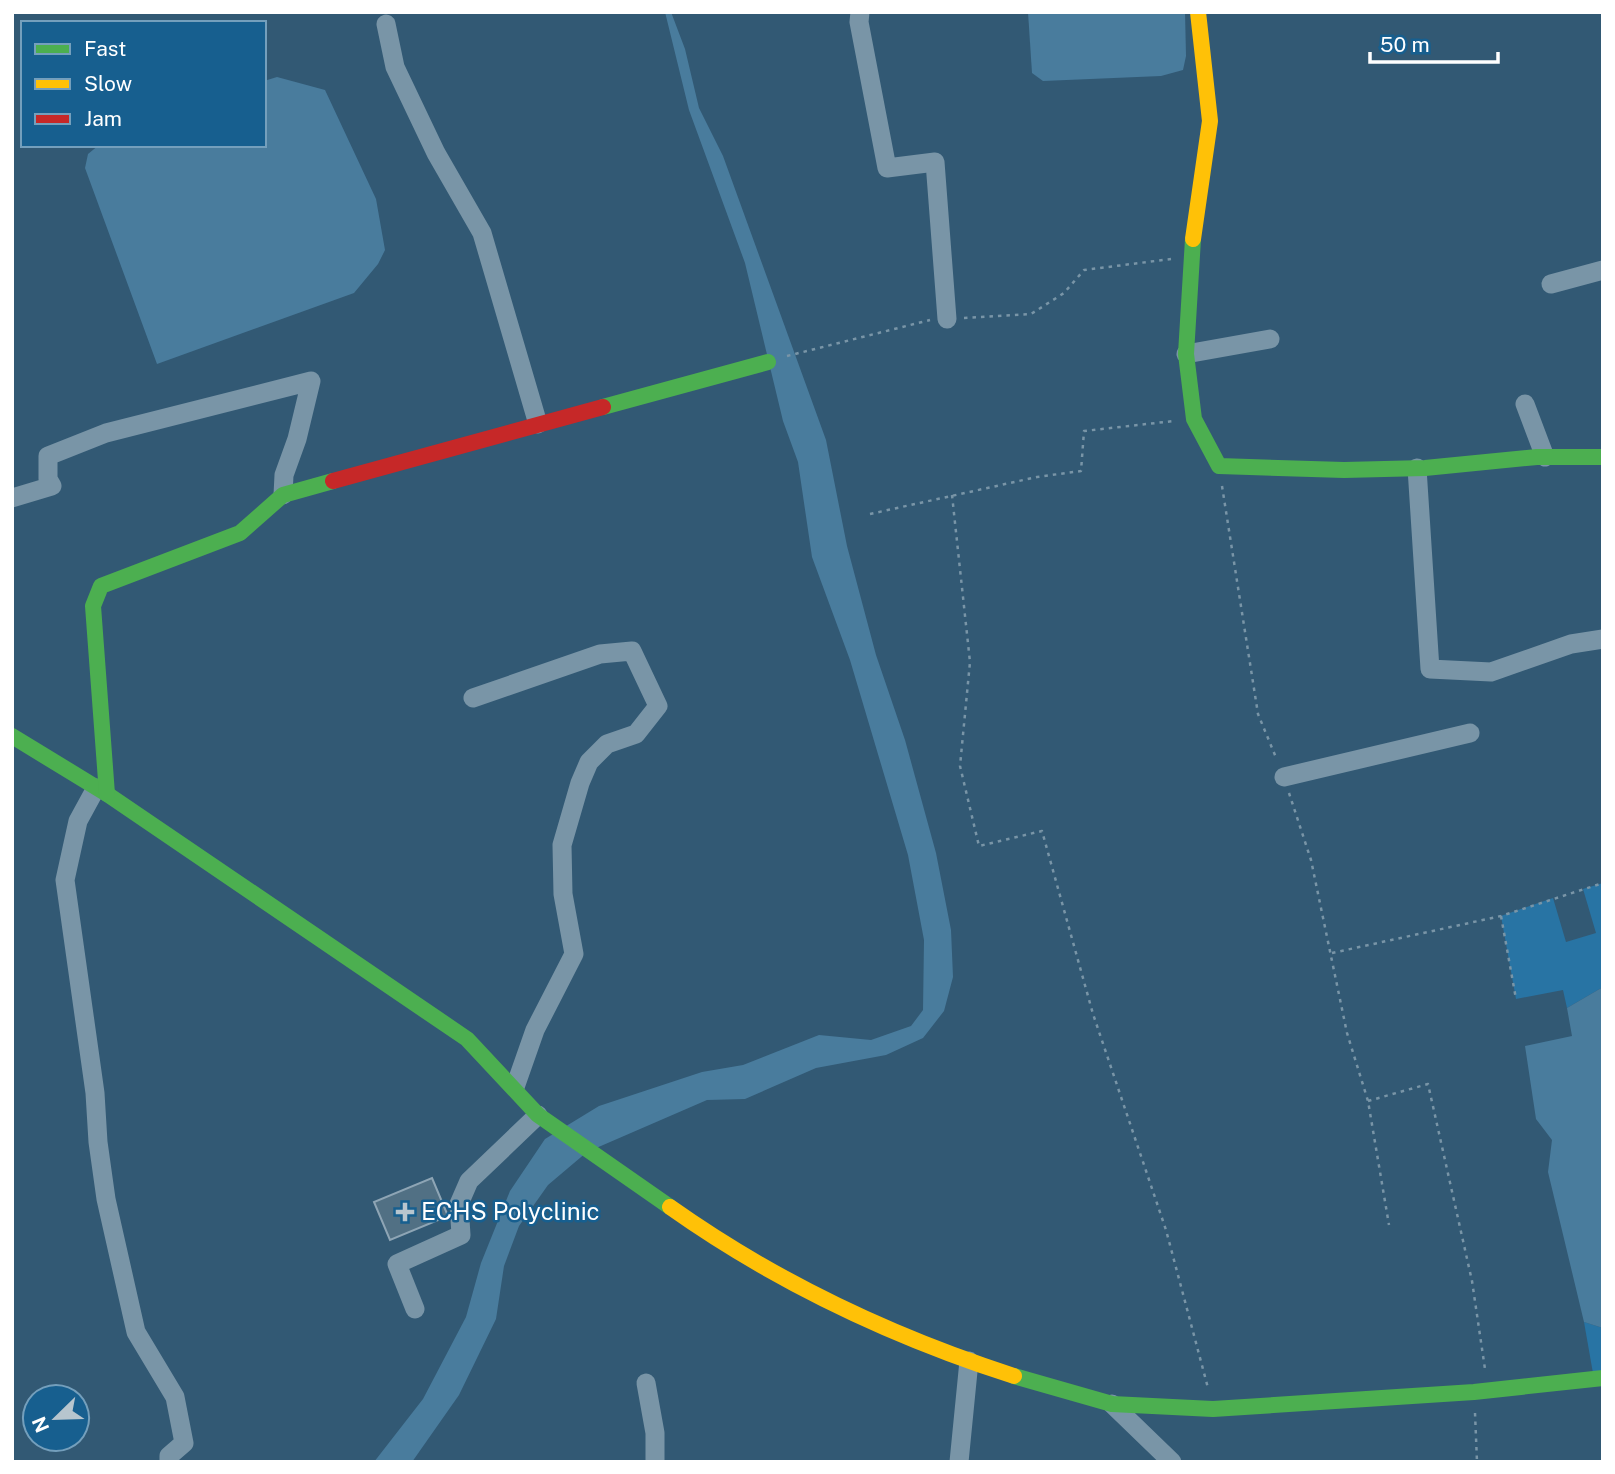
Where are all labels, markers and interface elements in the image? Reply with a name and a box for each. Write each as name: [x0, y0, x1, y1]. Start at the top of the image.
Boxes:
legend: [21, 21, 266, 147]
scale bar: [1370, 21, 1498, 65]
text: 50 m: [1380, 32, 1430, 57]
text: Fast: [84, 36, 126, 61]
text: Slow: [84, 71, 132, 96]
text: Jam: [84, 106, 122, 131]
place label: ECHS Polyclinic: [421, 1197, 600, 1225]
marker: ECHS Polyclinic: [395, 1202, 415, 1222]
north arrow: [21, 1383, 91, 1453]
text: N: [27, 1414, 53, 1436]

